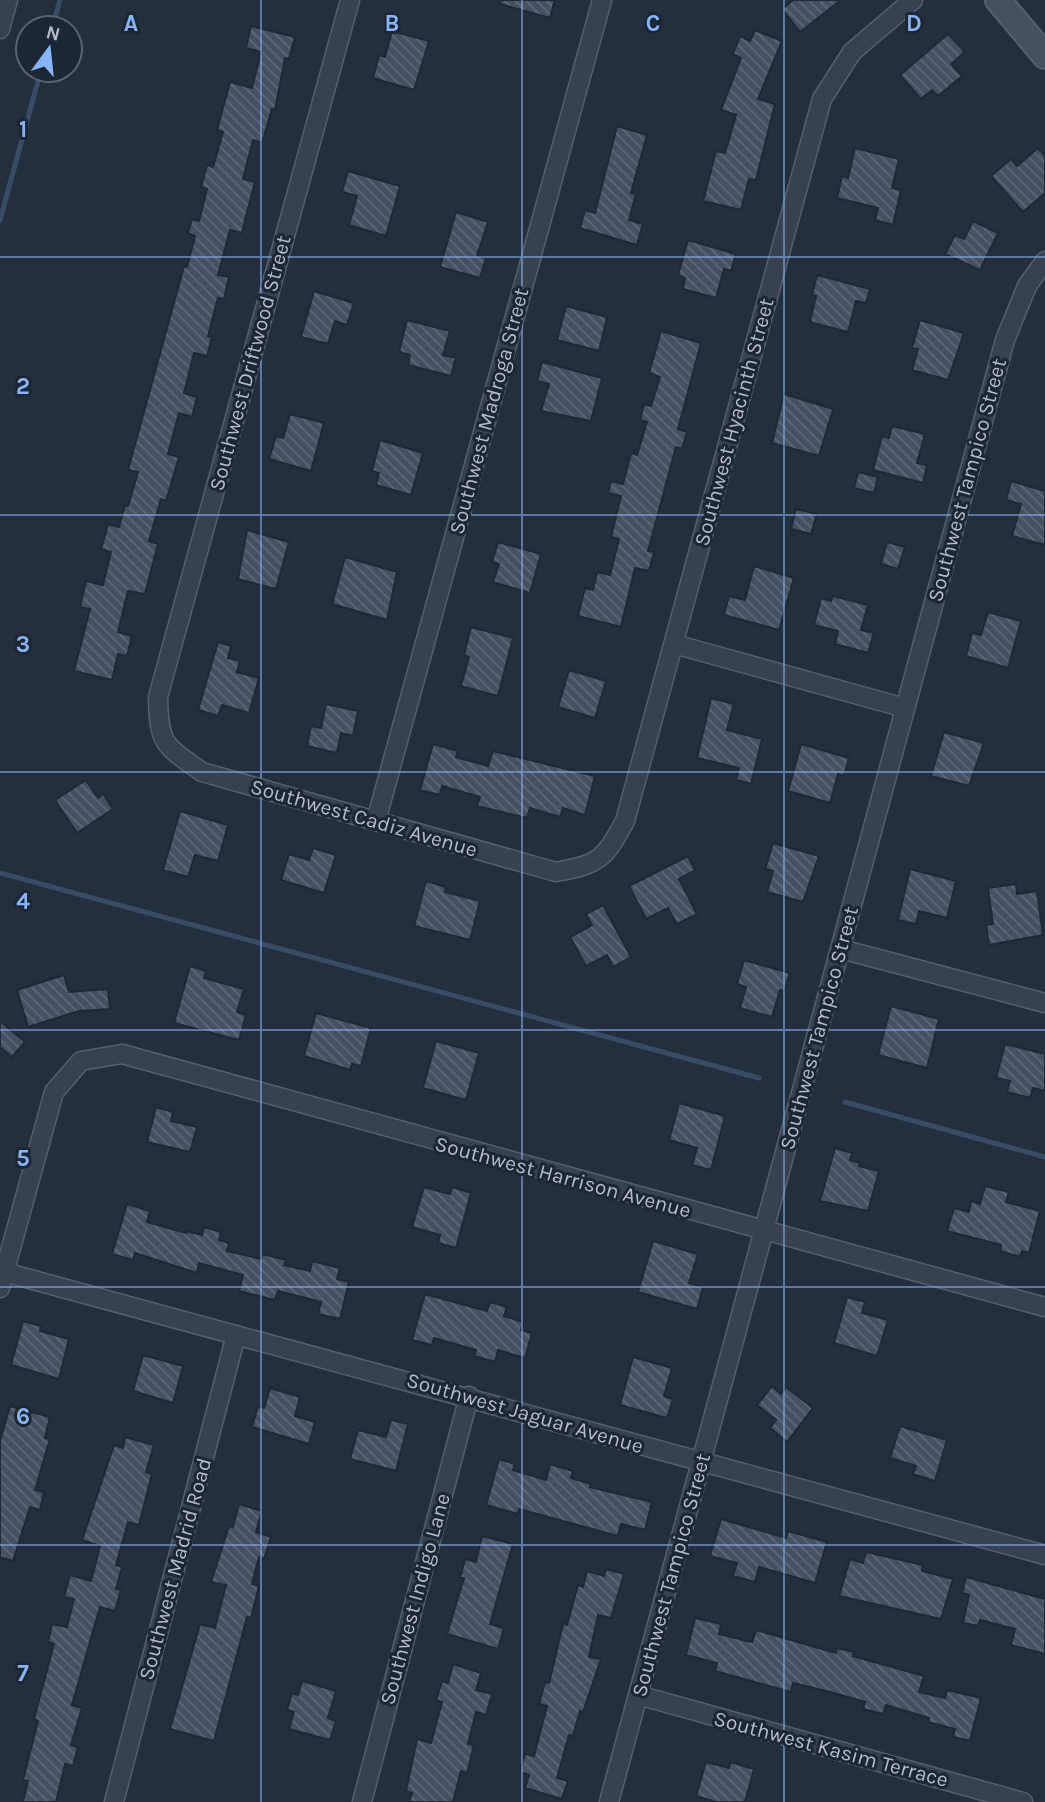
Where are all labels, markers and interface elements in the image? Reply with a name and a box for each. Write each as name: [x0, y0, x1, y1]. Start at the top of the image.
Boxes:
text: A: [124, 10, 138, 37]
text: B: [385, 10, 399, 37]
text: C: [646, 10, 660, 37]
text: D: [906, 10, 922, 37]
north arrow: [14, 14, 84, 84]
text: N: [44, 21, 63, 46]
text: 1: [19, 116, 27, 143]
street label: Southwest Driftwood Street: [204, 233, 296, 493]
street label: Southwest Madroga Street: [445, 285, 534, 537]
street label: Southwest Hyacinth Street: [689, 295, 779, 549]
street label: Southwest Tampico Street: [923, 356, 1011, 604]
text: 2: [16, 373, 30, 400]
text: 3: [16, 631, 30, 658]
street label: Southwest Cadiz Avenue: [248, 774, 480, 862]
text: 4: [16, 888, 30, 915]
street label: Southwest Tampico Street: [775, 904, 863, 1152]
street label: Southwest Harrison Avenue: [433, 1131, 693, 1223]
text: 5: [16, 1145, 30, 1172]
street label: Southwest Jaguar Avenue: [404, 1368, 646, 1458]
text: 6: [16, 1403, 30, 1430]
street label: Southwest Tampico Street: [627, 1451, 715, 1699]
street label: Southwest Madrid Road: [134, 1455, 216, 1683]
street label: Southwest Indigo Lane: [375, 1491, 455, 1707]
text: 7: [17, 1660, 29, 1687]
street label: Southwest Kasim Terrace: [711, 1706, 951, 1792]

